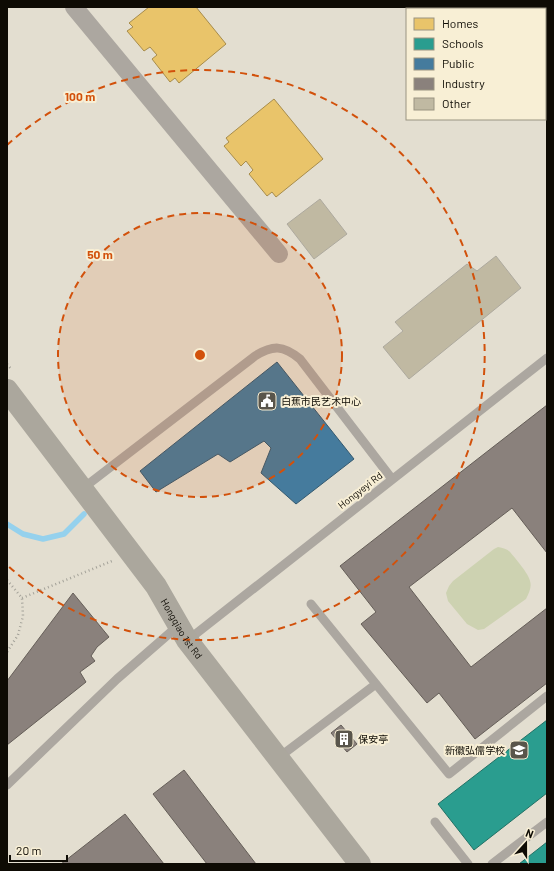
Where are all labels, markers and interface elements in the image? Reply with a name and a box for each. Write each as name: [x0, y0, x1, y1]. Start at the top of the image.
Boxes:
legend: [406, 8, 546, 120]
text: Homes: [442, 16, 479, 30]
text: Schools: [442, 36, 483, 50]
text: Public: [442, 56, 474, 70]
text: Industry: [442, 76, 485, 90]
text: 100 m: [65, 89, 95, 103]
text: Other: [442, 96, 472, 110]
text: 50 m: [87, 247, 113, 261]
centre of rings: [193, 348, 207, 362]
public building icon: 白蕉市民艺术中心: [256, 390, 278, 412]
place label: 白蕉市民艺术中心: [281, 395, 361, 407]
street label: Hongyeyi Rd: [335, 469, 385, 511]
street label: Hongqiao 1st Rd: [158, 596, 205, 661]
building icon: 保安亭: [333, 728, 355, 750]
place label: 保安亭: [358, 733, 388, 745]
school or university icon: 新徽弘儒学校: [508, 739, 530, 761]
place label: 新徽弘儒学校: [445, 744, 505, 756]
north arrow: [506, 823, 546, 863]
text: N: [524, 826, 536, 841]
scale bar: [10, 837, 67, 863]
text: 20 m: [16, 843, 42, 857]

